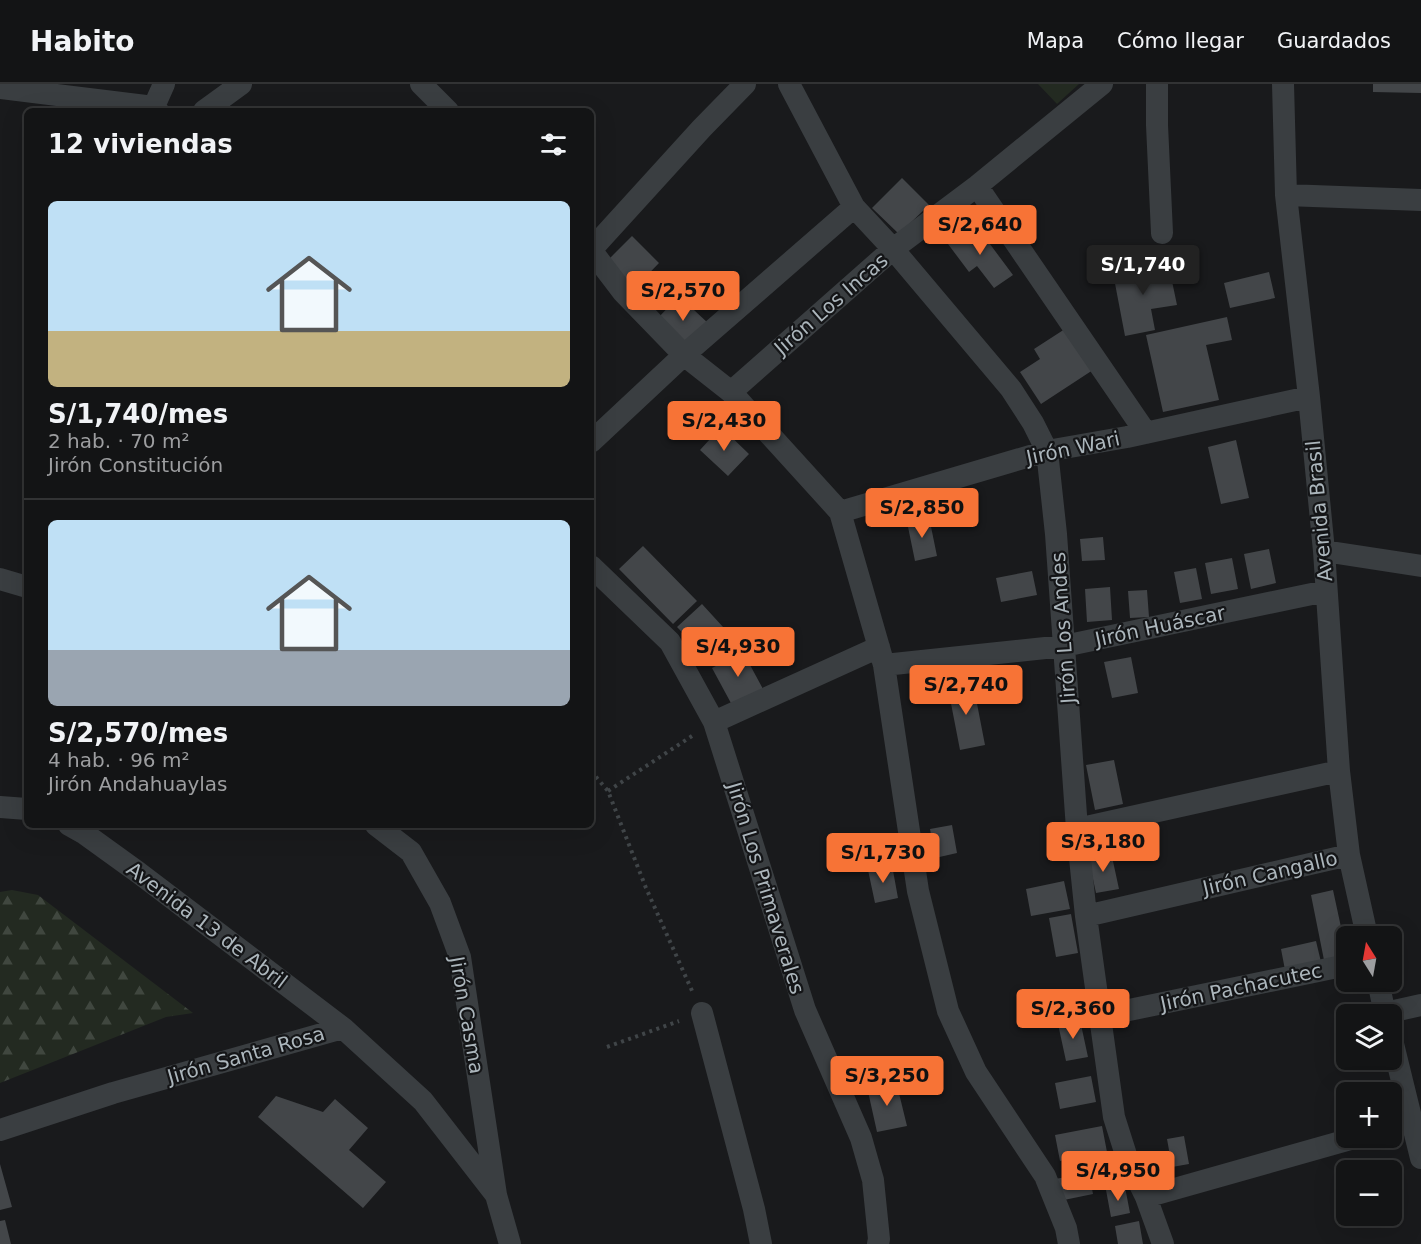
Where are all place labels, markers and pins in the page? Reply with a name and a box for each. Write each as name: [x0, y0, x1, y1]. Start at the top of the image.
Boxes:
pin: S/2,640: [925, 205, 1035, 256]
pin: S/1,740: [1088, 245, 1198, 296]
pin: S/2,570: [628, 271, 738, 322]
pin: S/2,430: [669, 401, 779, 452]
pin: S/2,850: [867, 488, 977, 539]
pin: S/4,930: [683, 627, 793, 678]
pin: S/2,740: [911, 665, 1021, 716]
pin: S/3,180: [1048, 822, 1158, 873]
pin: S/1,730: [828, 833, 938, 884]
pin: S/2,360: [1018, 989, 1128, 1040]
pin: S/3,250: [832, 1056, 942, 1107]
pin: S/4,950: [1063, 1151, 1173, 1202]

